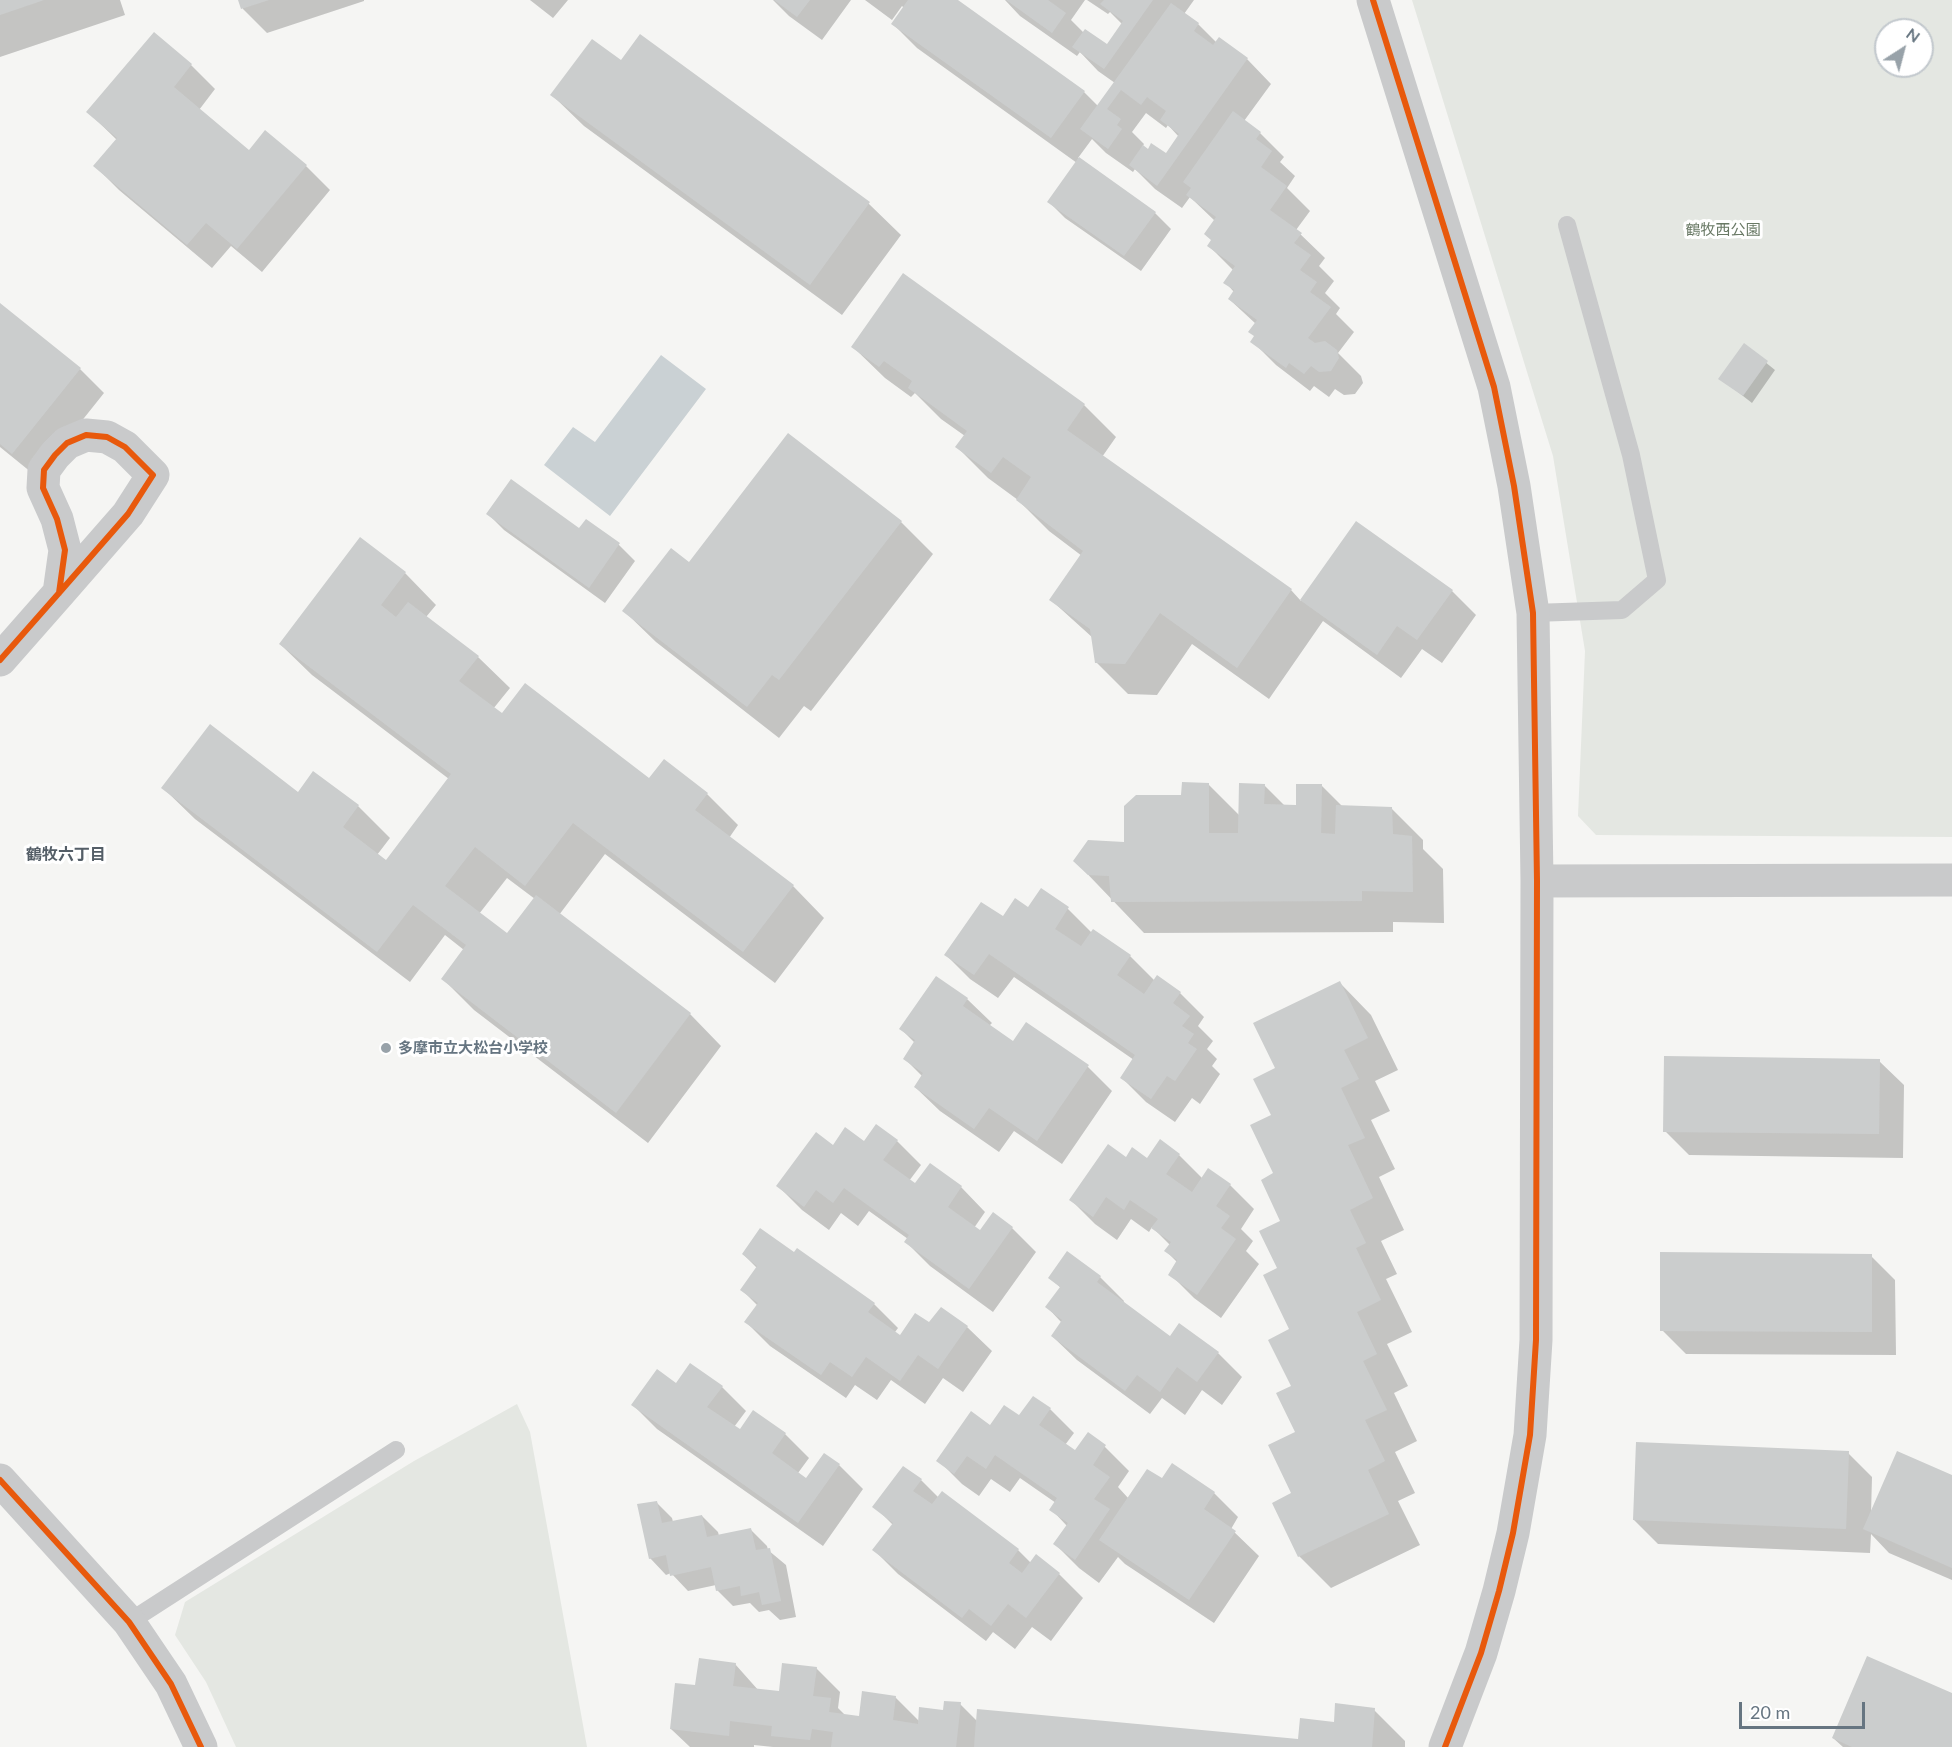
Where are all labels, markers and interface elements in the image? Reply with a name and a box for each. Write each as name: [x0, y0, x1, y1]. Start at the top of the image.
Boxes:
north arrow: [1874, 18, 1934, 78]
text: N: [1903, 23, 1924, 46]
park label: 鶴牧西公園: [1686, 221, 1760, 239]
district label: 鶴牧六丁目: [26, 845, 106, 865]
place label: 多摩市立大松台小学校: [398, 1039, 548, 1057]
marker: 多摩市立大松台小学校: [379, 1041, 393, 1055]
scale bar: [1742, 1690, 1868, 1728]
text: 20 m: [1750, 1701, 1790, 1723]

